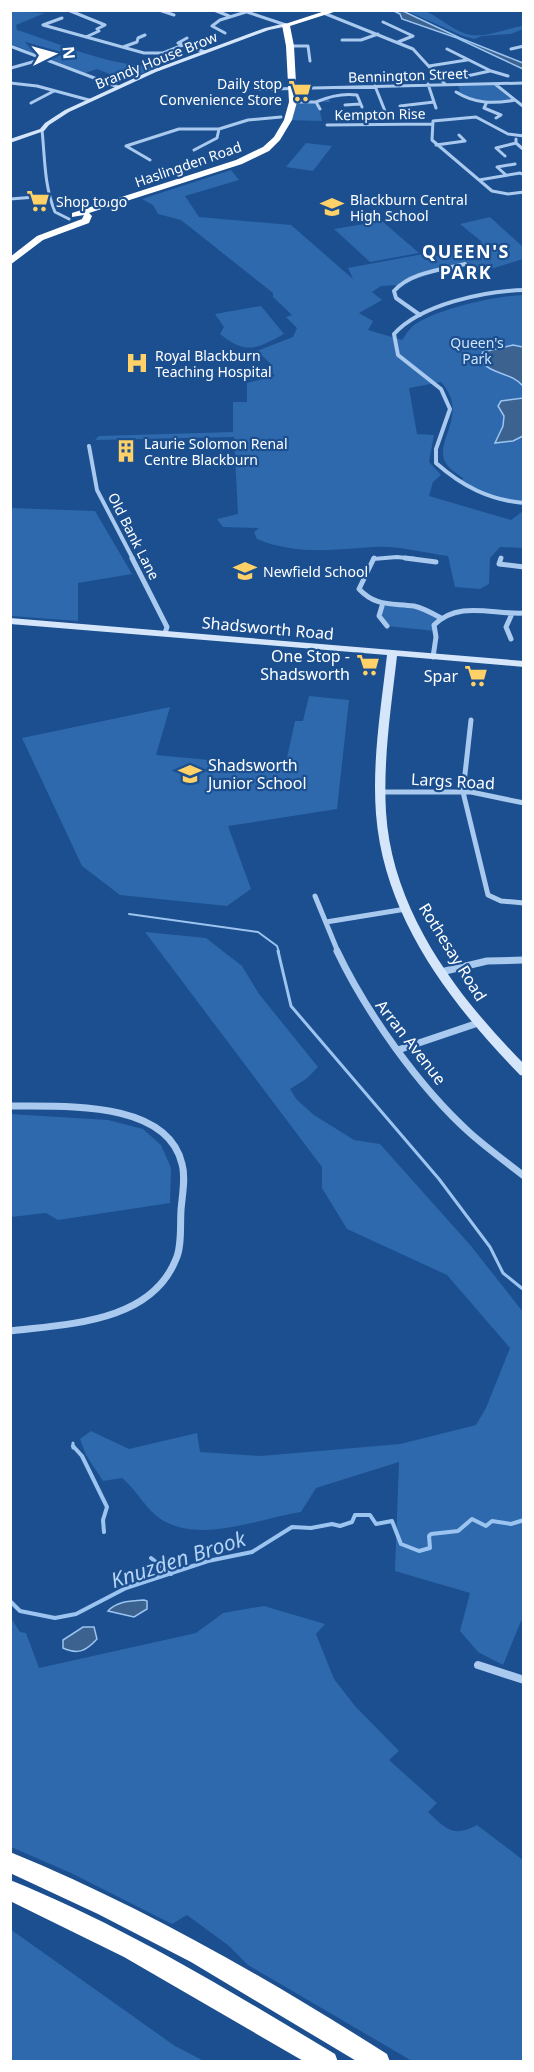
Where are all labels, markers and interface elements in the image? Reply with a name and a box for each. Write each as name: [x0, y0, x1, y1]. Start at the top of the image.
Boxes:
north arrow: [24, 24, 84, 84]
street label: Brandy House Brow: [92, 27, 220, 93]
text: N: [57, 45, 80, 60]
street label: Bennington Street: [348, 63, 468, 87]
place label: Daily stop Convenience Store: [159, 74, 282, 109]
supermarket icon: Daily stop Convenience Store: [287, 78, 313, 104]
street label: Kempton Rise: [334, 104, 426, 124]
street label: Haslingden Road: [132, 137, 244, 191]
supermarket icon: Shop to go: [25, 188, 51, 214]
place label: Blackburn Central High School: [350, 190, 468, 225]
place label: Shop to go: [56, 192, 127, 211]
school or university icon: Blackburn Central High School: [319, 194, 345, 220]
district label: QUEEN'S PARK: [422, 239, 510, 284]
park label: Queen's Park: [450, 333, 504, 368]
place label: Royal Blackburn Teaching Hospital: [155, 346, 272, 381]
hospital icon: Royal Blackburn Teaching Hospital: [124, 350, 150, 376]
place label: Laurie Solomon Renal Centre Blackburn: [144, 434, 288, 469]
building icon: Laurie Solomon Renal Centre Blackburn: [113, 438, 139, 464]
street label: Old Bank Lane: [104, 489, 164, 583]
school or university icon: Newfield School: [232, 558, 258, 584]
place label: Newfield School: [263, 562, 368, 581]
street label: Shadsworth Road: [201, 611, 335, 645]
place label: One Stop - Shadsworth: [260, 645, 350, 685]
supermarket icon: One Stop - Shadsworth: [355, 652, 381, 678]
supermarket icon: Spar: [463, 663, 489, 689]
place label: Spar: [424, 665, 458, 687]
place label: Shadsworth Junior School: [206, 754, 307, 794]
school or university icon: Shadsworth Junior School: [177, 761, 203, 787]
street label: Largs Road: [411, 768, 495, 794]
street label: Rothesay Road: [414, 899, 492, 1005]
street label: Arran Avenue: [371, 995, 451, 1089]
water label: Knuzden Brook: [107, 1524, 251, 1594]

